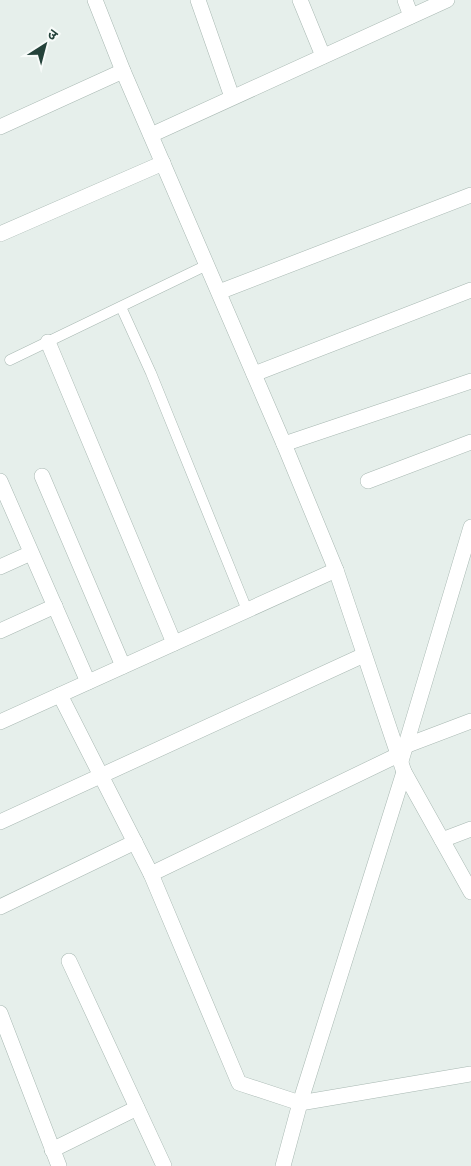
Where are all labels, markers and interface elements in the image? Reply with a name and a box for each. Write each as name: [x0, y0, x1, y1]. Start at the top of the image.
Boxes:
north arrow: [20, 20, 70, 70]
text: उ: [44, 25, 62, 45]

